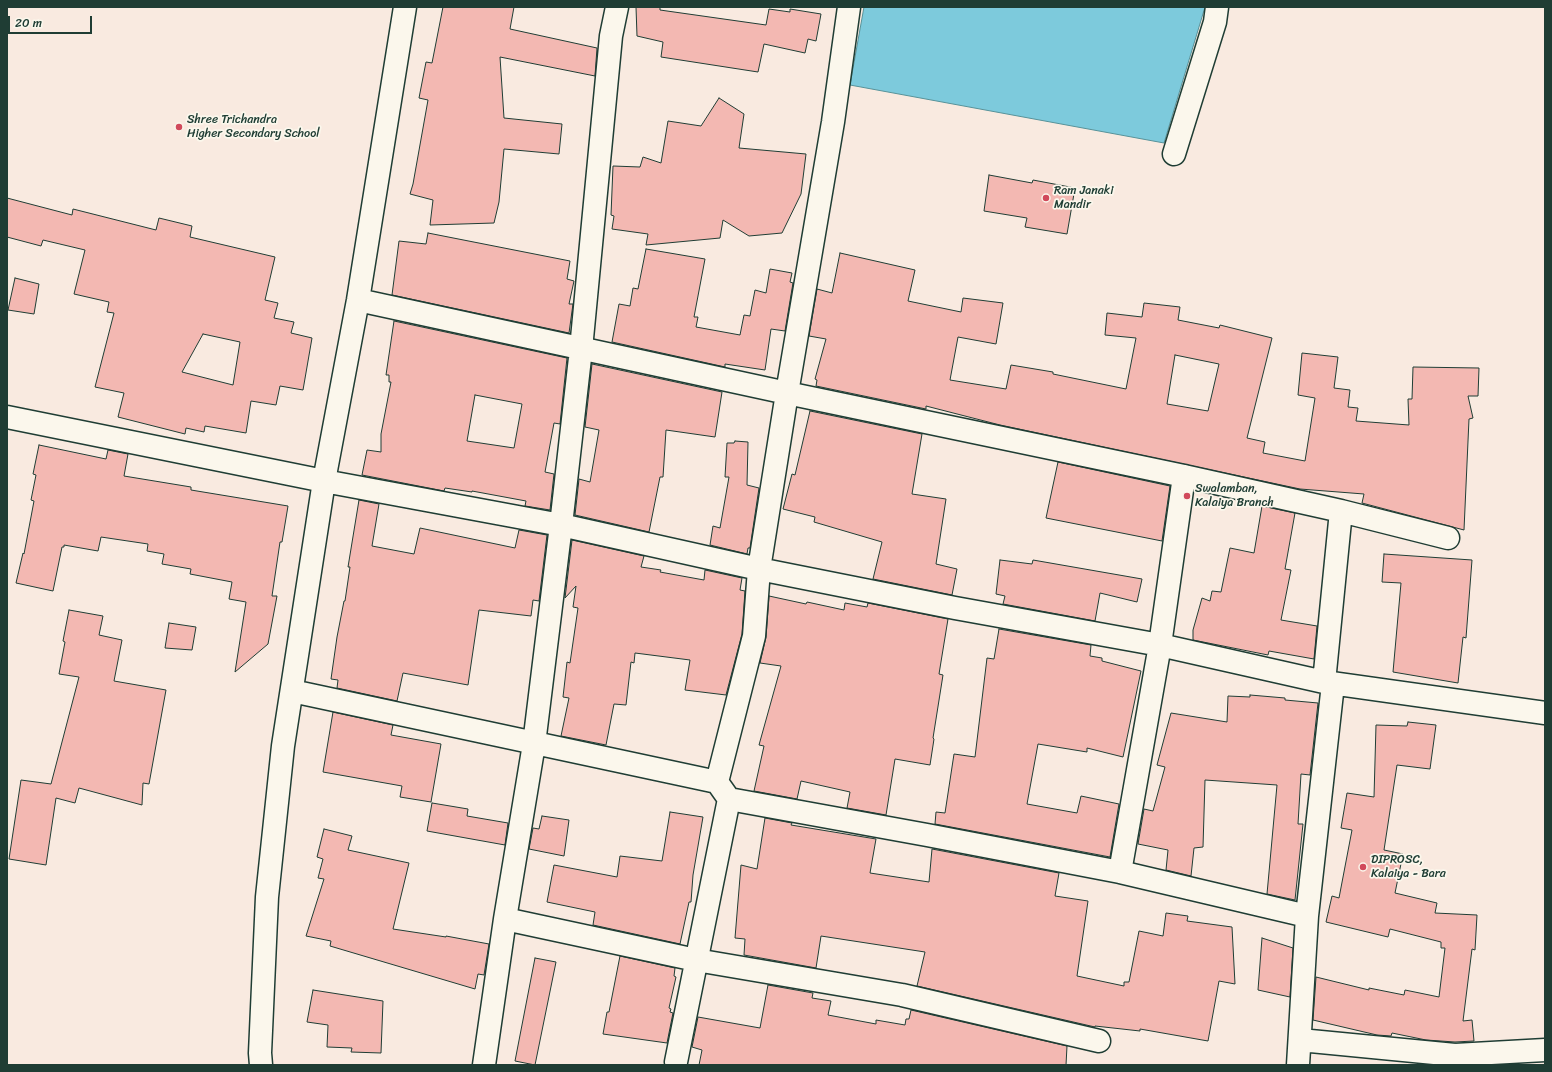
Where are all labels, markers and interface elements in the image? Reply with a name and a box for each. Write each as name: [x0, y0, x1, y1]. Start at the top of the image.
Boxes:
scale bar: [10, 8, 94, 34]
text: 20 m: [15, 12, 42, 34]
place label: Shree Trichandra Higher Secondary School: [187, 113, 320, 141]
marker: Shree Trichandra Higher Secondary School: [174, 122, 184, 132]
place label: Ram Janaki Mandir: [1054, 184, 1113, 212]
marker: Ram Janaki Mandir: [1041, 193, 1051, 203]
place label: Swalamban, Kalaiya Branch: [1195, 482, 1274, 510]
marker: Swalamban, Kalaiya Branch: [1182, 491, 1192, 501]
place label: DIPROSC, Kalaiya - Bara: [1371, 853, 1446, 881]
marker: DIPROSC, Kalaiya - Bara: [1358, 862, 1368, 872]

